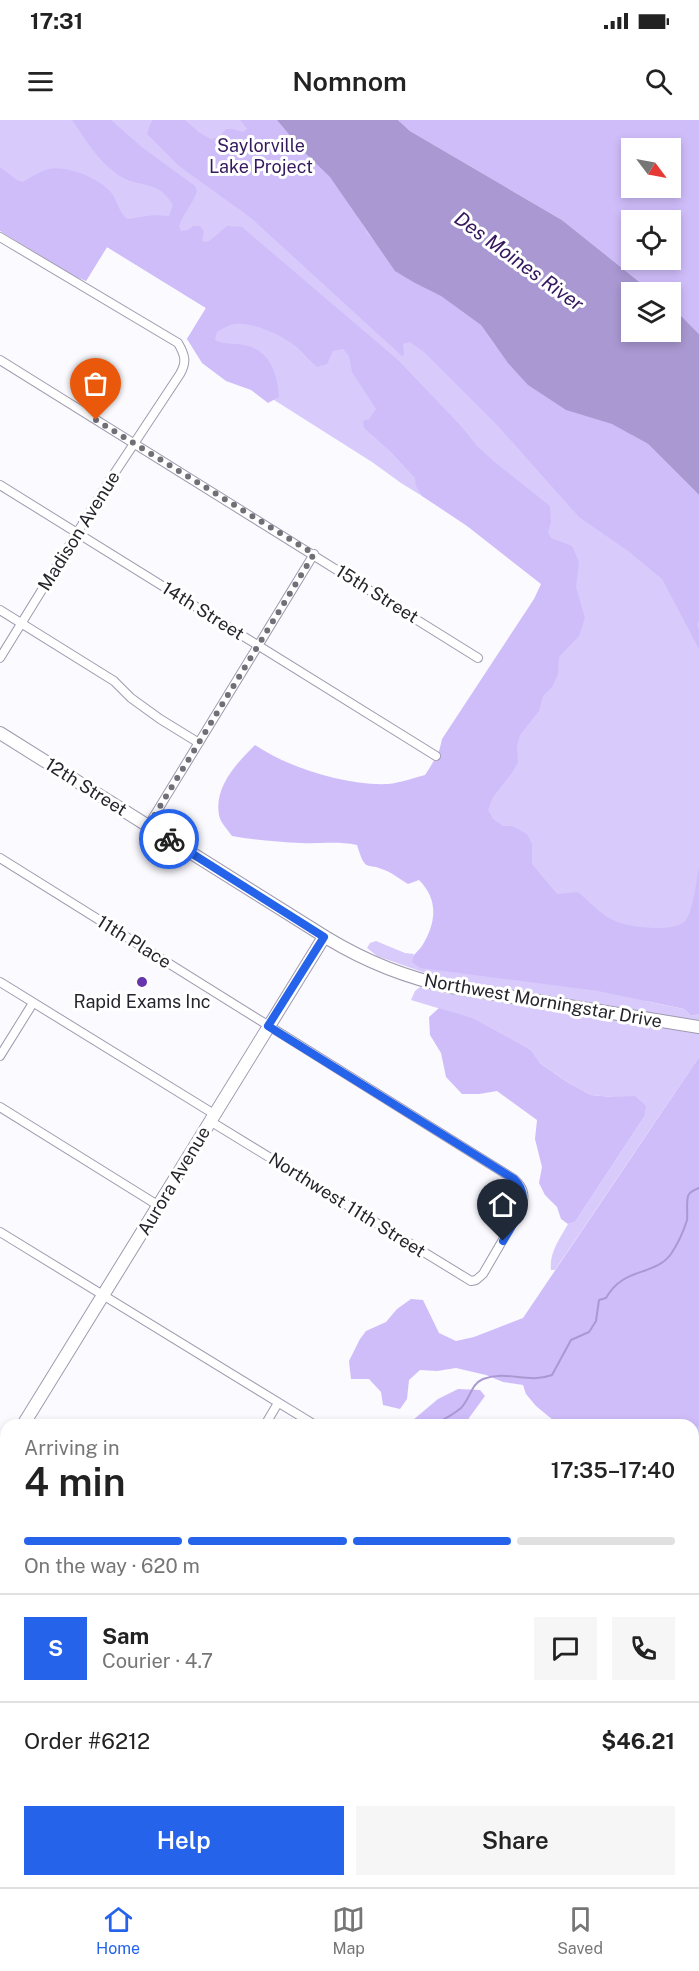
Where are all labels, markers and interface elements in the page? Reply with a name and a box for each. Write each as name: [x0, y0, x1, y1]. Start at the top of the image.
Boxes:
text: 17:31: [30, 8, 83, 34]
icon: menu: [24, 65, 57, 98]
text: Nomnom: [292, 65, 407, 97]
icon: search: [642, 65, 675, 98]
park label: Saylorville Lake Project: [209, 135, 313, 177]
north arrow: [621, 138, 681, 198]
map controls: [621, 138, 681, 342]
water label: Des Moines River: [450, 206, 589, 316]
button: locate: [621, 210, 681, 270]
button: layers: [621, 282, 681, 342]
pin: [70, 358, 121, 420]
icon: bag: [79, 367, 112, 400]
street label: Madison Avenue: [33, 467, 124, 594]
street label: 15th Street: [332, 560, 422, 627]
street label: 14th Street: [158, 577, 248, 644]
street label: 12th Street: [42, 753, 131, 820]
courier: [139, 809, 199, 869]
icon: bike: [153, 823, 186, 856]
street label: 11th Place: [93, 911, 175, 973]
street label: Northwest Morningstar Drive: [422, 969, 664, 1032]
marker: Rapid Exams Inc: [135, 975, 149, 989]
place label: Rapid Exams Inc: [73, 991, 211, 1012]
street label: Aurora Avenue: [133, 1123, 214, 1239]
street label: Northwest 11th Street: [265, 1148, 429, 1261]
pin: [477, 1179, 528, 1241]
icon: home: [486, 1188, 519, 1221]
text: Arriving in: [24, 1436, 119, 1460]
text: 17:35–17:40: [551, 1457, 675, 1483]
text: 4 min: [24, 1459, 126, 1505]
text: On the way · 620 m: [24, 1554, 200, 1578]
button: chat: [534, 1617, 597, 1680]
button: phone: [612, 1617, 675, 1680]
text: Sam: [102, 1623, 149, 1649]
text: S: [48, 1635, 63, 1661]
text: Courier · 4.7: [102, 1649, 213, 1673]
text: Order #6212: [24, 1728, 150, 1754]
text: $46.21: [601, 1728, 675, 1754]
button: Help: [24, 1806, 344, 1875]
button: Share: [356, 1806, 675, 1875]
tab: Home: [96, 1903, 140, 1958]
tab: Map: [332, 1903, 365, 1958]
tab: Saved: [557, 1903, 603, 1958]

